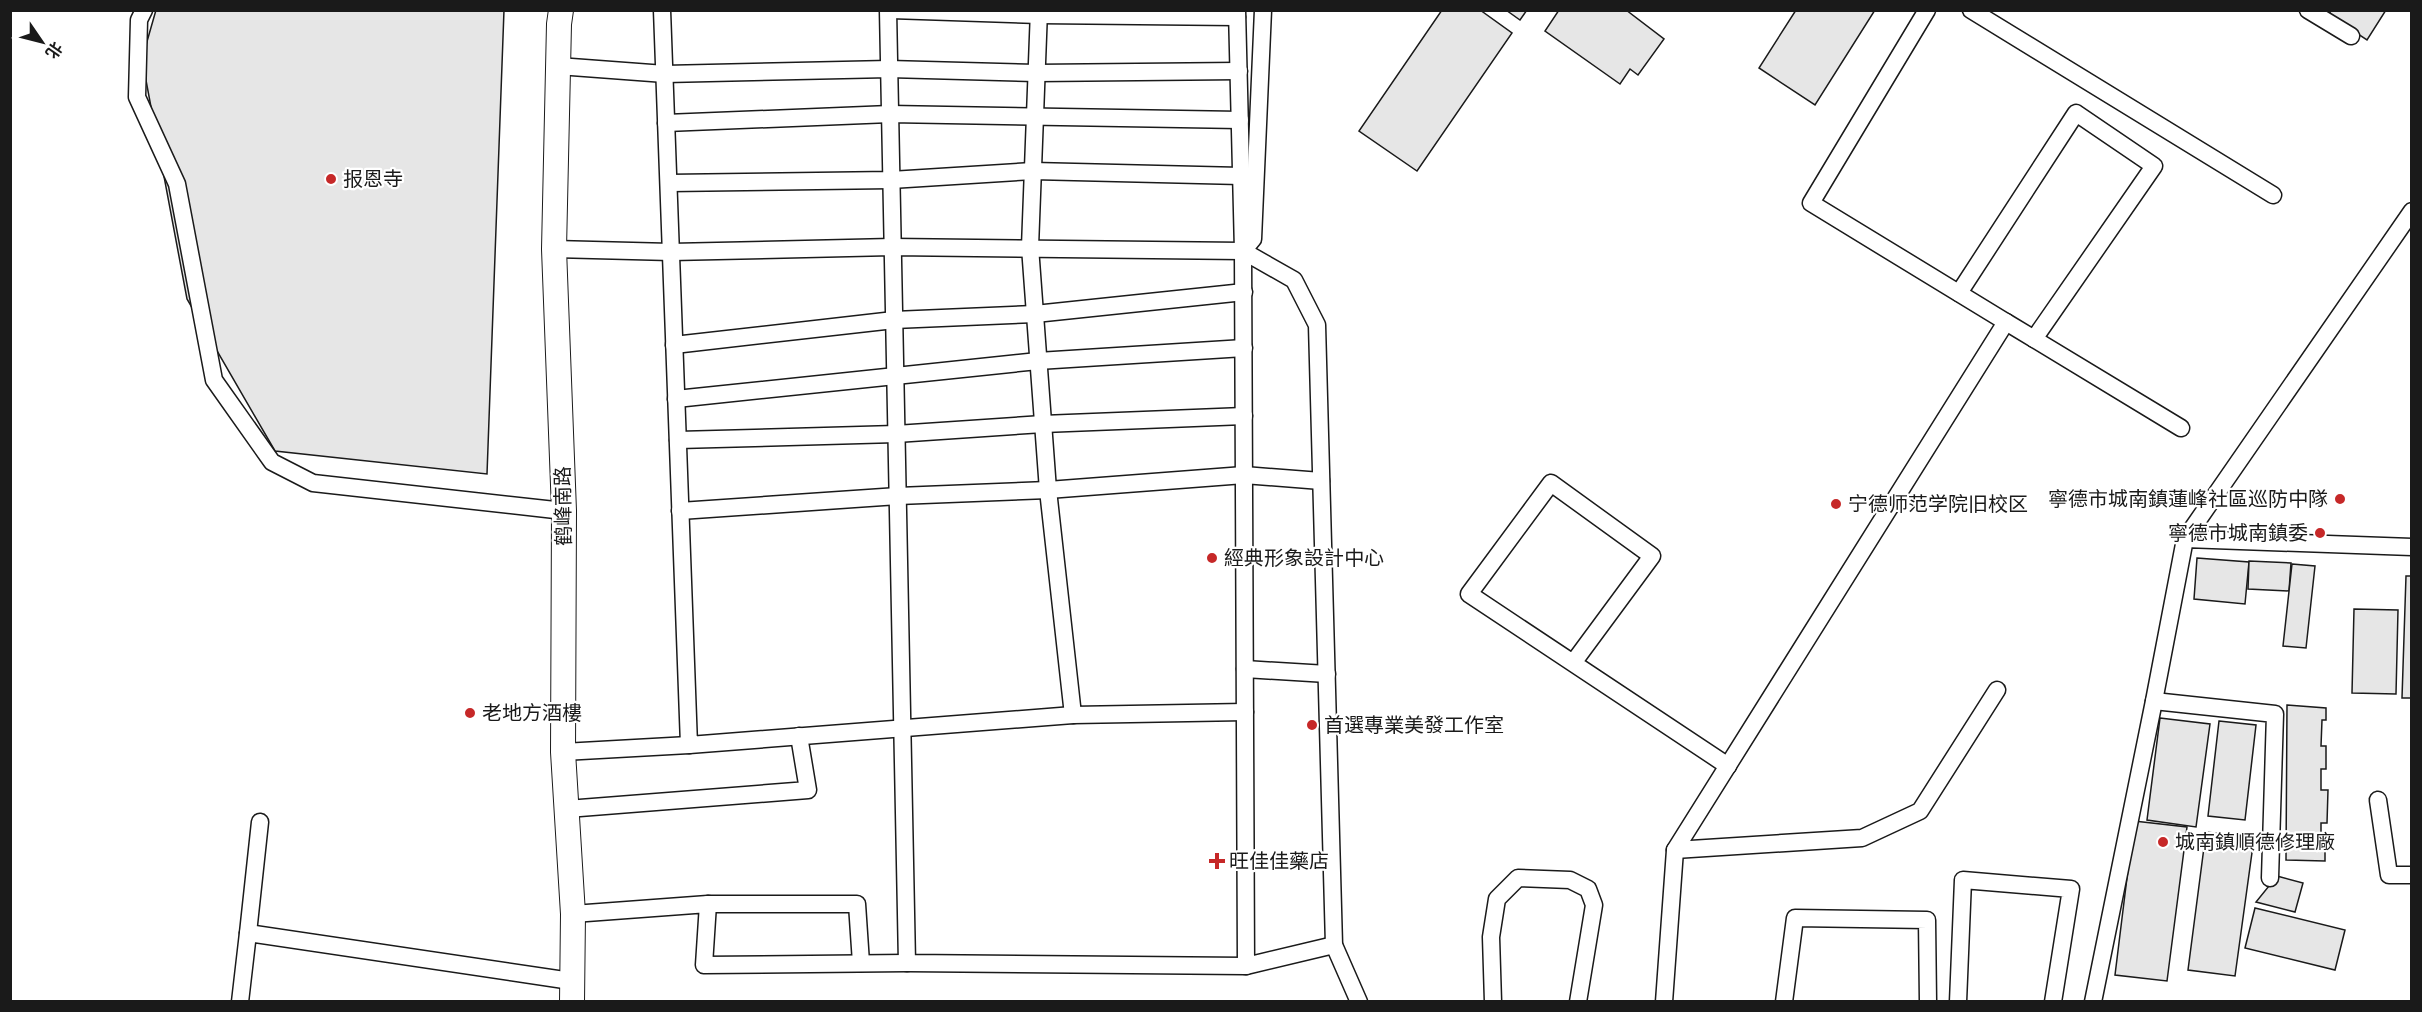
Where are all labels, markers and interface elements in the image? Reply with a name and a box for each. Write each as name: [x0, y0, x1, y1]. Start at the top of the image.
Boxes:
north arrow: [12, 12, 72, 72]
text: 北: [42, 38, 66, 62]
place label: 报恩寺: [343, 167, 403, 191]
marker: 报恩寺: [324, 172, 338, 186]
street label: 鹤峰南路: [550, 466, 576, 546]
place label: 寧德市城南鎮蓮峰社區巡防中隊: [2048, 487, 2328, 511]
place label: 宁德师范学院旧校区: [1848, 492, 2028, 516]
marker: 寧德市城南鎮蓮峰社區巡防中隊: [2333, 492, 2347, 506]
marker: 宁德师范学院旧校区: [1829, 497, 1843, 511]
place label: 寧德市城南鎮委: [2168, 521, 2308, 545]
marker: 寧德市城南鎮委: [2313, 526, 2327, 540]
place label: 經典形象設計中心: [1224, 546, 1384, 570]
marker: 經典形象設計中心: [1205, 551, 1219, 565]
place label: 老地方酒樓: [482, 701, 582, 725]
marker: 老地方酒樓: [463, 706, 477, 720]
place label: 首選專業美發工作室: [1324, 713, 1504, 737]
marker: 首選專業美發工作室: [1305, 718, 1319, 732]
place label: 城南鎮順德修理廠: [2175, 830, 2335, 854]
marker: 城南鎮順德修理廠: [2156, 835, 2170, 849]
place label: 旺佳佳藥店: [1229, 849, 1329, 873]
marker: 旺佳佳藥店: [1210, 854, 1224, 868]

